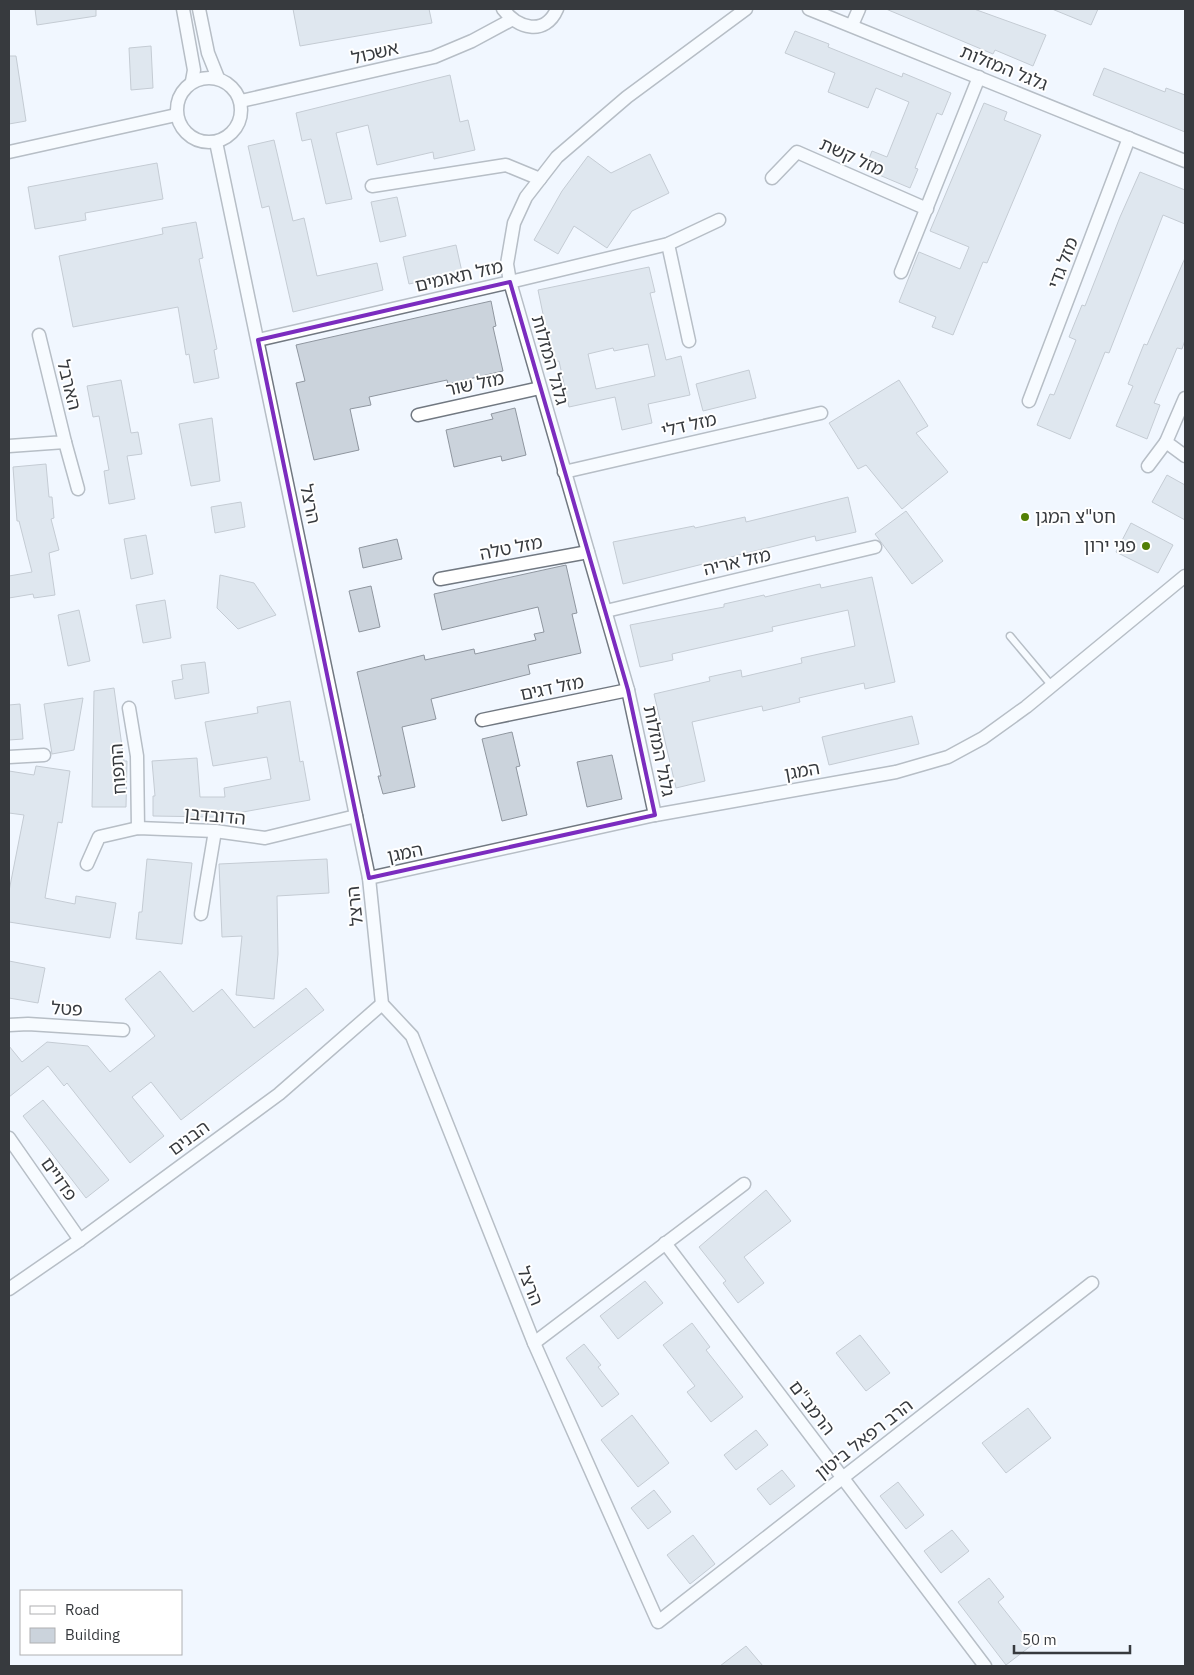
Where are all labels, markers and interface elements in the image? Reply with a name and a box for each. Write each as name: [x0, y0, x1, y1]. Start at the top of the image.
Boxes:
street label: אשכול: [349, 36, 401, 69]
street label: גלגל המזלות: [957, 40, 1051, 96]
street label: מזל קשת: [816, 132, 888, 181]
street label: מזל גדי: [1042, 234, 1083, 292]
street label: מזל תאומים: [413, 254, 505, 297]
street label: גלגל המזלות: [527, 312, 574, 408]
street label: הארבל: [52, 357, 87, 412]
street label: מזל שור: [444, 366, 506, 401]
street label: מזל דלי: [659, 407, 719, 442]
street label: הרצל: [295, 482, 326, 526]
place label: חט"צ המגן: [1035, 505, 1116, 528]
marker: חט"צ המגן: [1019, 511, 1031, 523]
street label: מזל טלה: [478, 530, 544, 565]
place label: פגי ירון: [1084, 534, 1136, 557]
marker: פגי ירון: [1140, 540, 1152, 552]
street label: מזל אריה: [701, 543, 773, 580]
street label: מזל דגים: [518, 670, 586, 705]
street label: גלגל המזלות: [639, 703, 680, 799]
street label: התפוח: [104, 743, 131, 795]
street label: המגן: [782, 756, 822, 785]
street label: הדובדבן: [183, 801, 247, 830]
street label: המגן: [385, 838, 425, 867]
street label: הרצל: [341, 885, 368, 927]
street label: פטל: [50, 996, 84, 1021]
street label: הבנים: [164, 1115, 214, 1160]
street label: פדויים: [36, 1152, 83, 1205]
street label: הרצל: [512, 1263, 549, 1309]
street label: הרמב"ם: [784, 1376, 840, 1440]
street label: הרב רפאל ביטון: [810, 1393, 917, 1484]
legend: [20, 1590, 182, 1655]
text: Road: [65, 1600, 100, 1619]
scale bar: [1014, 1622, 1130, 1654]
text: Building: [65, 1625, 120, 1644]
text: 50 m: [1022, 1630, 1057, 1649]

